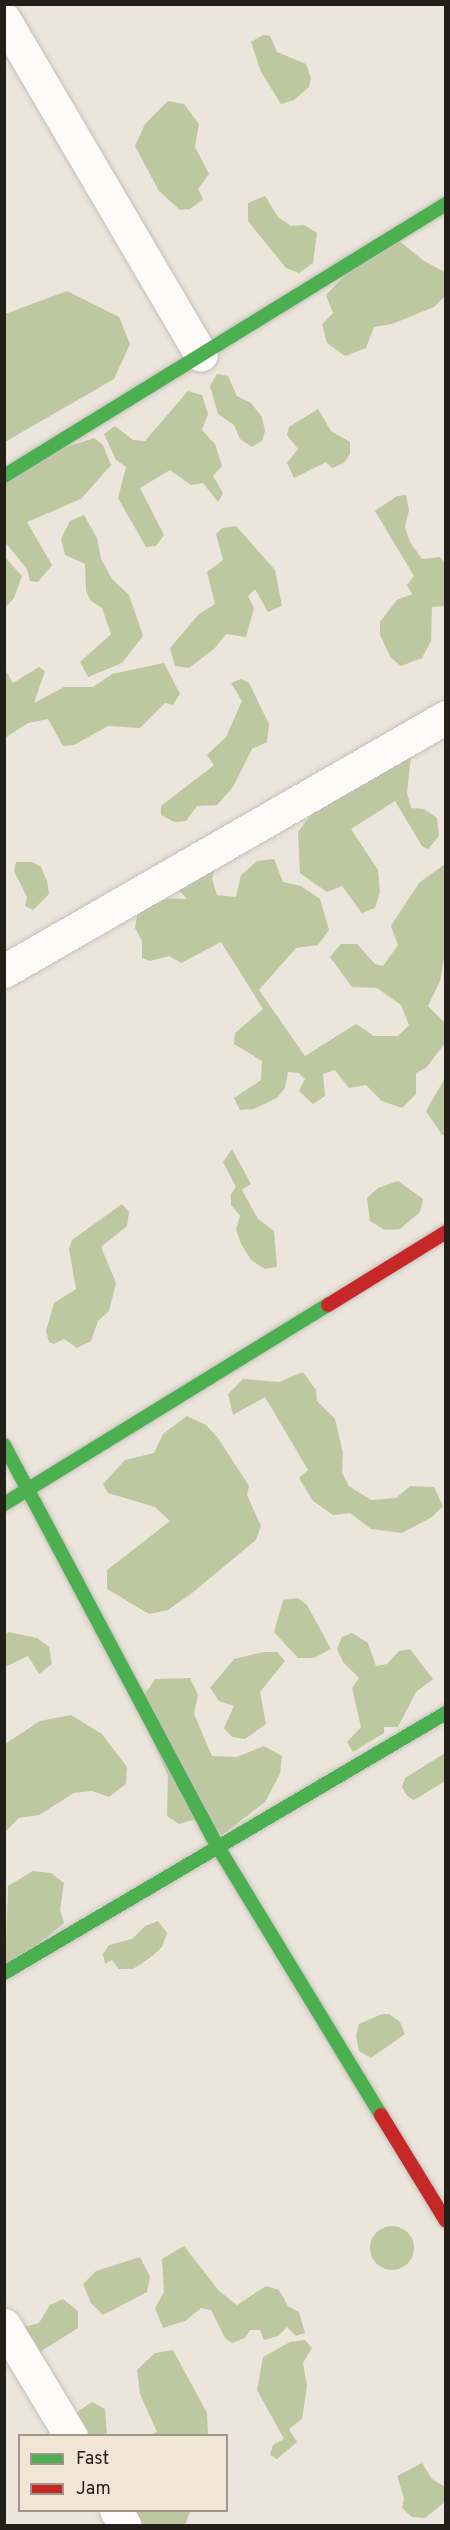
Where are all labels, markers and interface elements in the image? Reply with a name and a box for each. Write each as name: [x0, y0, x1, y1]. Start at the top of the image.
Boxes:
legend: [18, 2434, 228, 2512]
text: Fast: [76, 2448, 109, 2471]
text: Jam: [76, 2478, 111, 2501]

